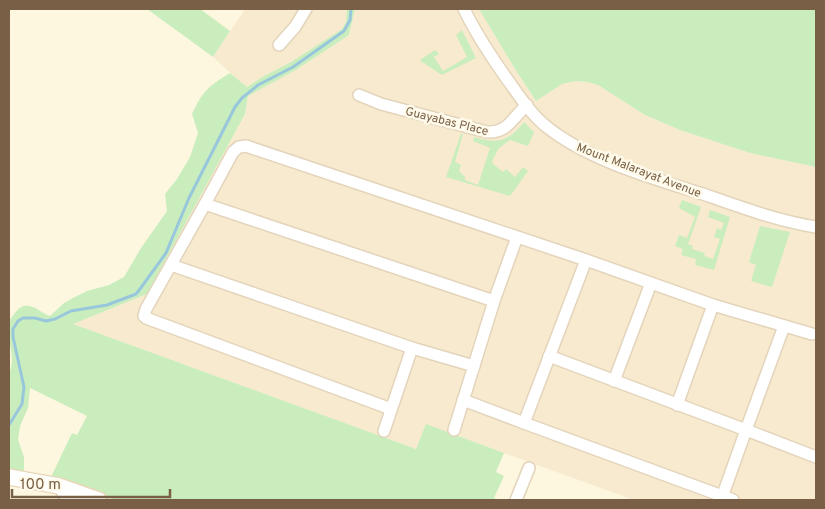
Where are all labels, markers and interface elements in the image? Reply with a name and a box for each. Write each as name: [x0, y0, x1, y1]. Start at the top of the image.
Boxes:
street label: Guayabas Place: [403, 104, 490, 140]
street label: Mount Malarayat Avenue: [574, 140, 703, 202]
scale bar: [12, 466, 170, 498]
text: 100 m: [20, 476, 61, 495]

